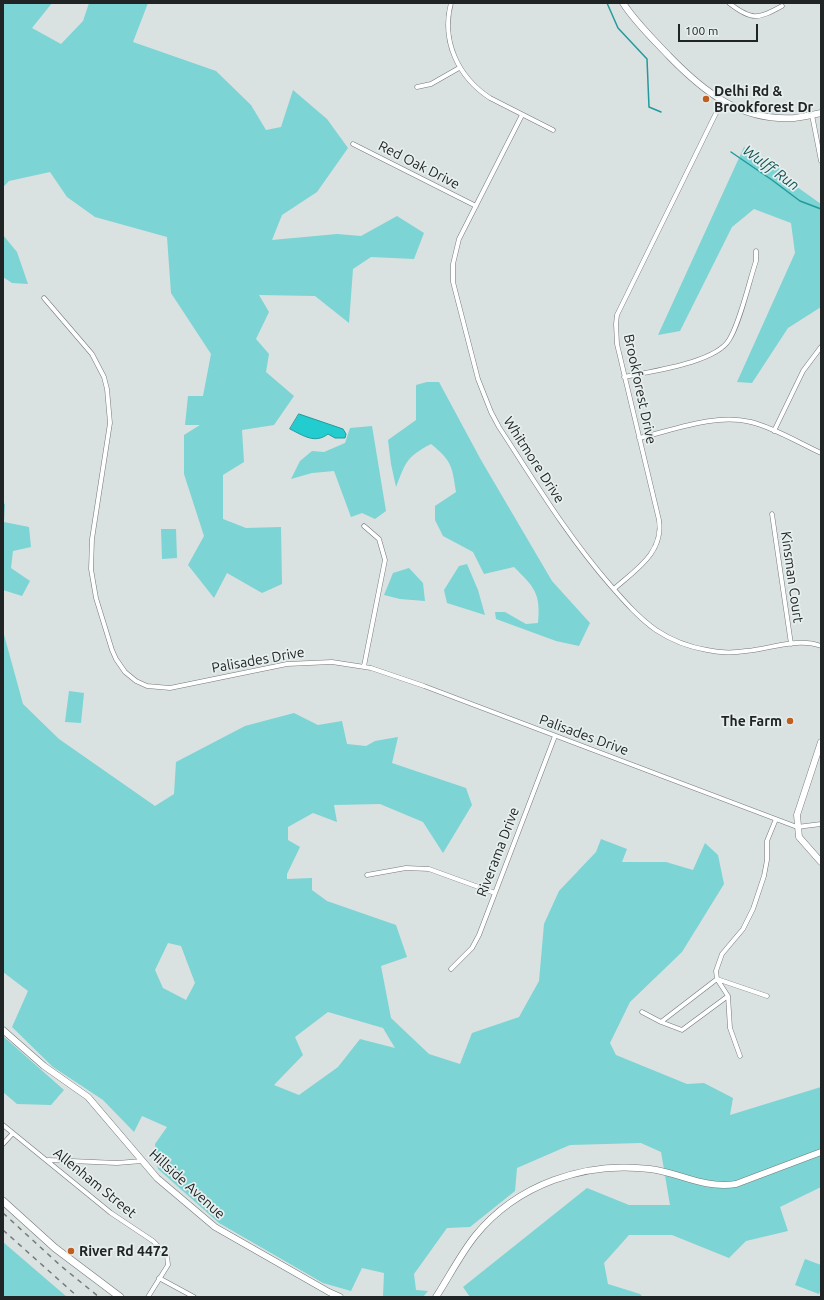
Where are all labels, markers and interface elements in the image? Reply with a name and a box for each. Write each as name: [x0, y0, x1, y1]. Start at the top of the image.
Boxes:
scale bar: [680, 16, 760, 42]
text: 100 m: [685, 24, 718, 37]
place label: Delhi Rd & Brookforest Dr: [714, 83, 813, 116]
marker: Delhi Rd & Brookforest Dr: [701, 94, 711, 104]
street label: Red Oak Drive: [375, 137, 463, 193]
water label: Wulff Run: [739, 142, 803, 194]
street label: Brookforest Drive: [620, 332, 660, 446]
street label: Whitmore Drive: [500, 414, 568, 506]
street label: Kinsman Court: [777, 530, 807, 624]
street label: Palisades Drive: [210, 644, 306, 676]
street label: Palisades Drive: [537, 711, 631, 759]
place label: The Farm: [721, 713, 782, 729]
marker: The Farm: [785, 716, 795, 726]
street label: Riverama Drive: [473, 805, 523, 899]
street label: Allenham Street: [50, 1144, 140, 1222]
street label: Hillside Avenue: [146, 1146, 228, 1222]
place label: River Rd 4472: [79, 1243, 169, 1259]
marker: River Rd 4472: [66, 1246, 76, 1256]

